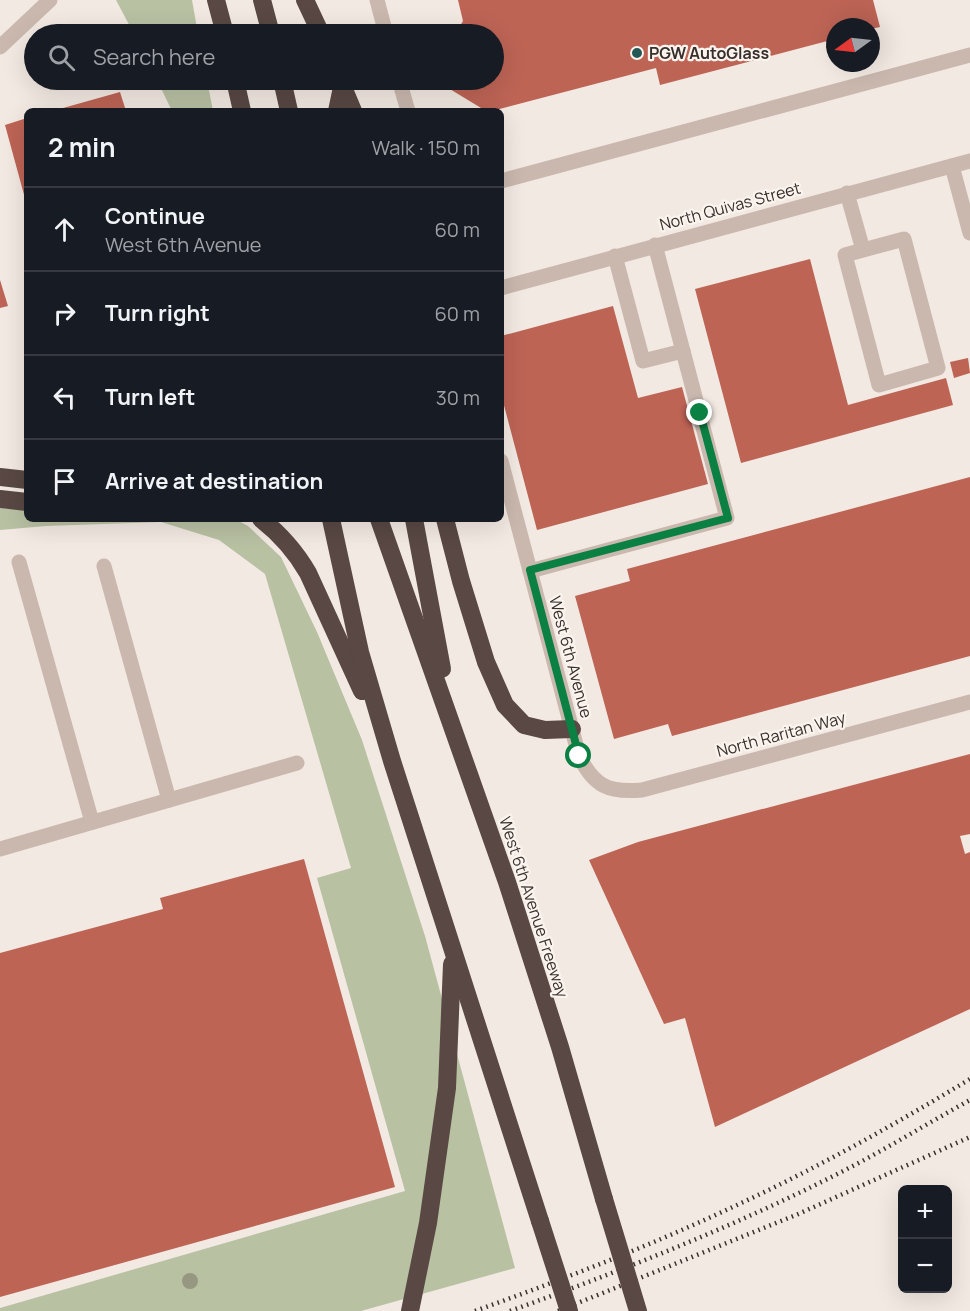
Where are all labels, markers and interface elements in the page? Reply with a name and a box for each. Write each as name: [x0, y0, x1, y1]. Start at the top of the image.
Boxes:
north arrow: [826, 18, 880, 72]
search box: [24, 24, 504, 90]
icon: search: [45, 41, 78, 74]
text: Search here: [93, 42, 215, 72]
place label: PGW AutoGlass: [649, 42, 769, 64]
marker: PGW AutoGlass: [630, 46, 644, 60]
text: 2 min: [48, 129, 116, 165]
text: Walk · 150 m: [371, 134, 480, 161]
street label: North Quivas Street: [657, 177, 803, 235]
text: Continue: [105, 201, 205, 231]
icon: ahead: [48, 213, 81, 246]
text: 60 m: [434, 216, 480, 243]
text: West 6th Avenue: [105, 231, 261, 258]
icon: right: [48, 297, 81, 330]
text: Turn right: [105, 298, 210, 328]
text: 60 m: [434, 300, 480, 327]
icon: left: [48, 381, 81, 414]
text: Turn left: [105, 382, 195, 412]
text: 30 m: [436, 384, 480, 411]
route end: [686, 399, 712, 425]
icon: arrive: [48, 465, 81, 498]
text: Arrive at destination: [105, 466, 323, 496]
street label: West 6th Avenue: [544, 594, 598, 720]
street label: North Raritan Way: [714, 706, 849, 762]
route start: [565, 742, 591, 768]
street label: West 6th Avenue Freeway: [494, 814, 574, 1001]
map controls: [898, 1185, 952, 1293]
button: +: [898, 1185, 952, 1239]
button: −: [898, 1239, 952, 1293]

